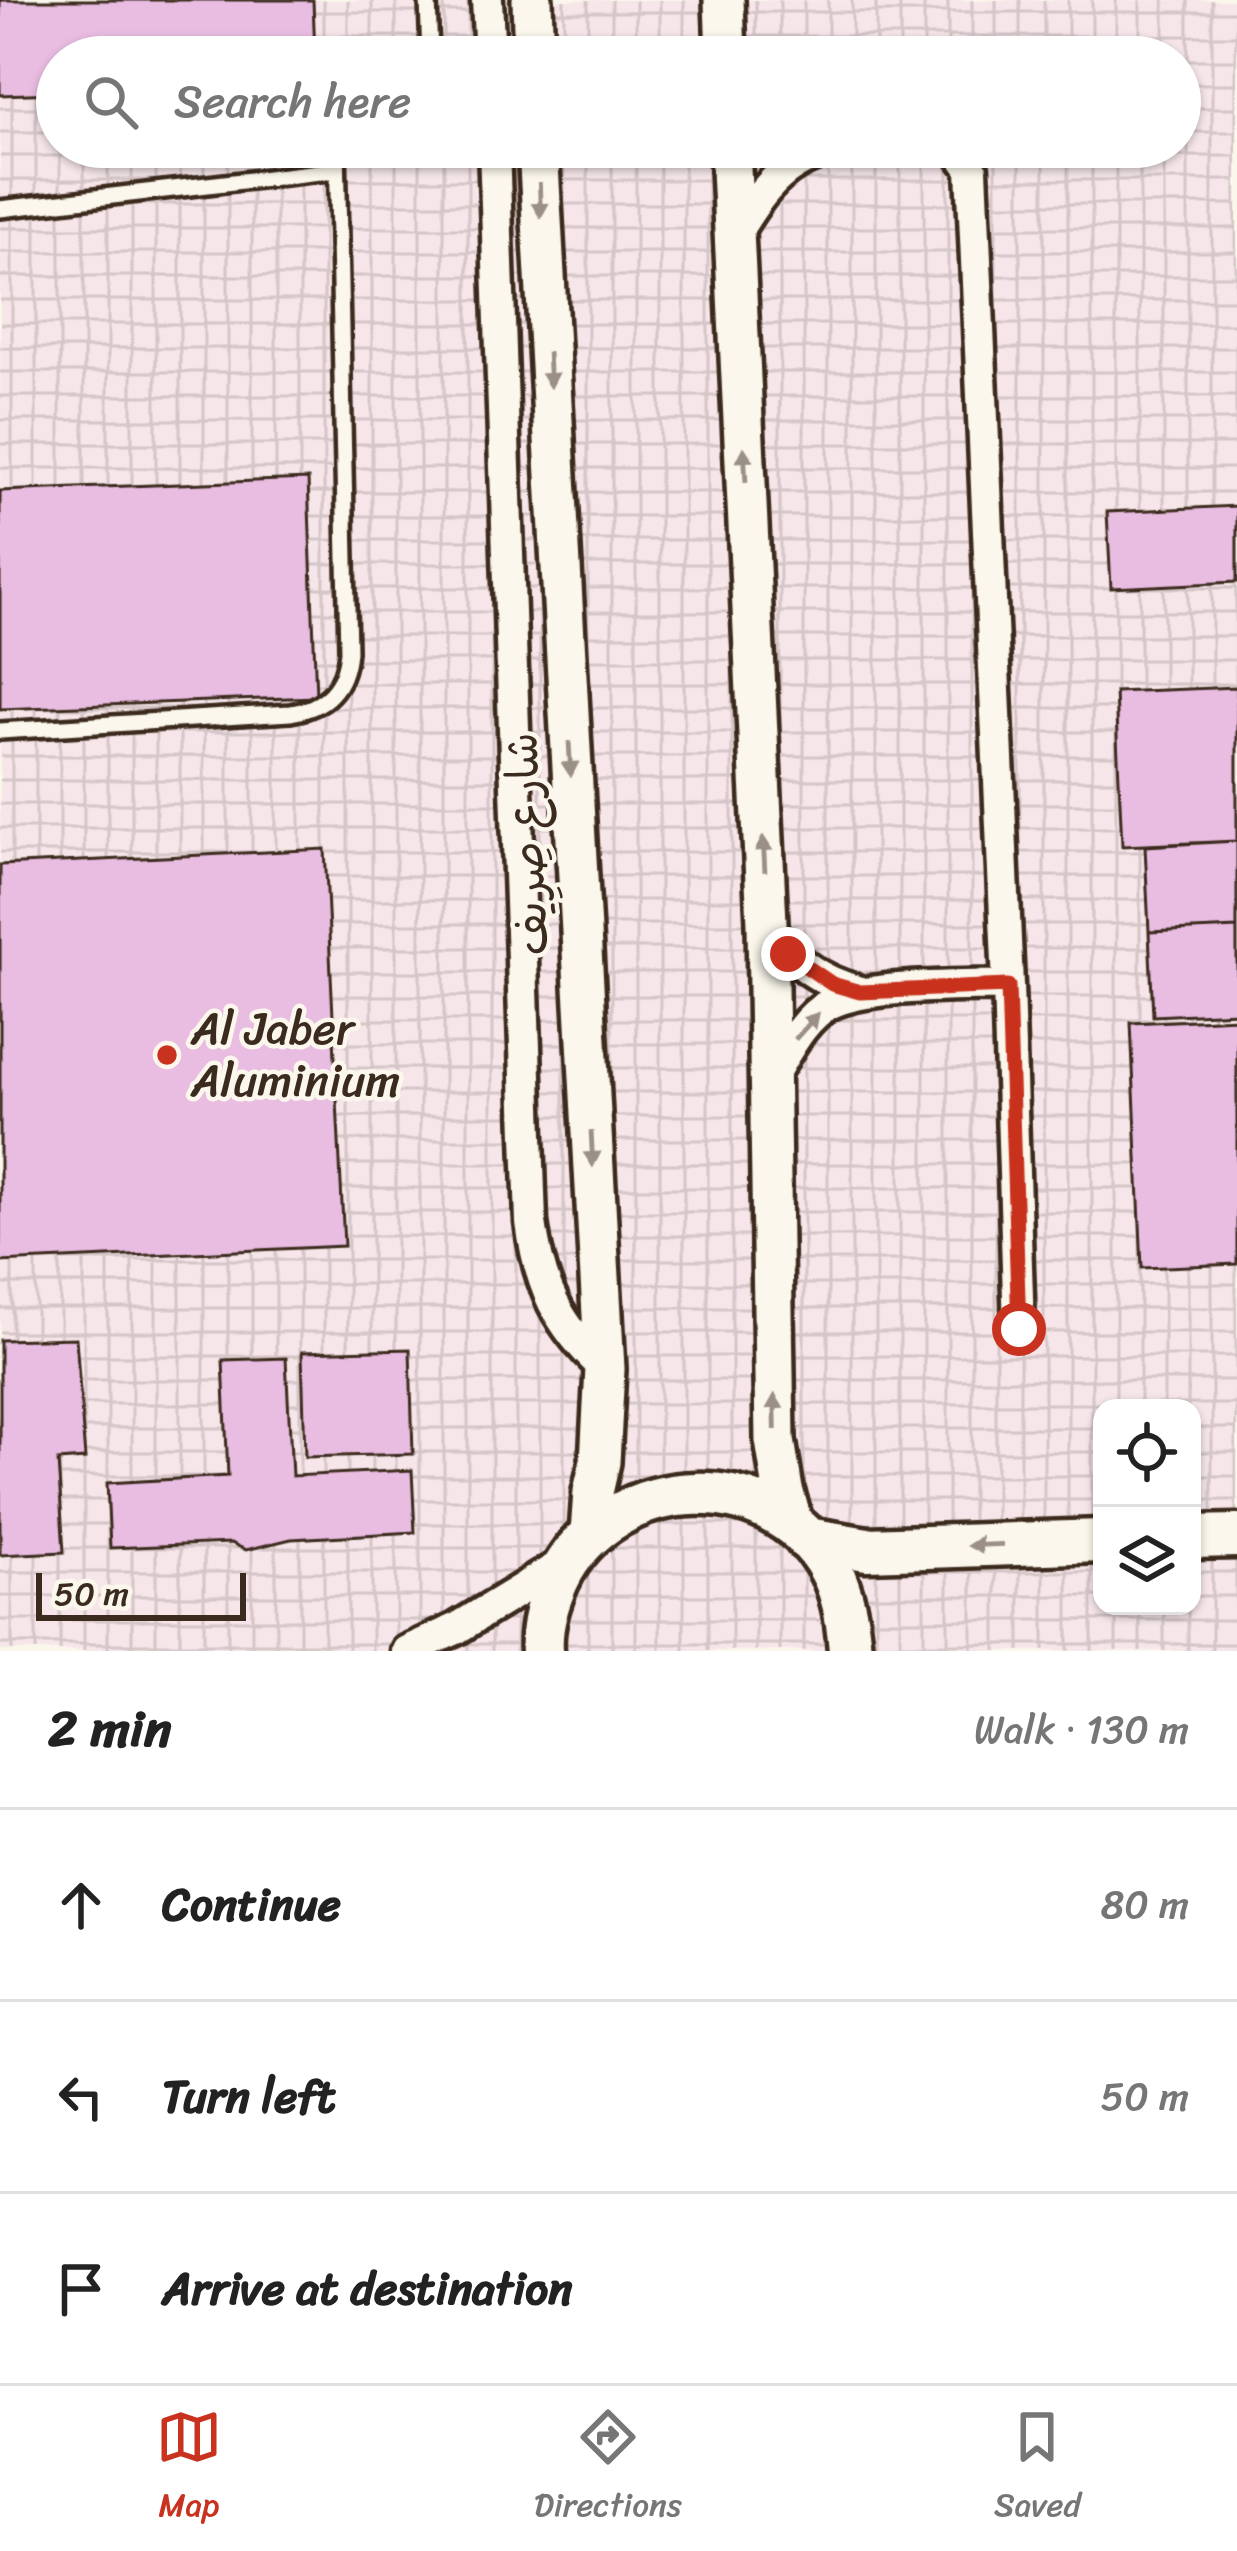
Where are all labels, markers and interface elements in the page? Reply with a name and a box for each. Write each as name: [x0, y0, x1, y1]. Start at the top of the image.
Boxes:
search box: [36, 36, 1201, 168]
text: Search here: [174, 62, 411, 142]
icon: search: [78, 69, 144, 135]
one-way arrow: [531, 182, 550, 220]
one-way arrow: [539, 352, 558, 389]
one-way arrow: [735, 445, 754, 483]
street label: شارع صِرِيف: [481, 730, 573, 958]
one-way arrow: [561, 741, 580, 779]
one-way arrow: [754, 834, 773, 872]
route end: [761, 927, 815, 981]
place label: Al Jaber Aluminium: [190, 989, 400, 1121]
one-way arrow: [793, 1011, 820, 1040]
marker: Al Jaber Aluminium: [154, 1042, 180, 1068]
one-way arrow: [583, 1131, 602, 1169]
route start: [992, 1302, 1046, 1356]
one-way arrow: [765, 1392, 784, 1430]
map controls: [1093, 1399, 1201, 1615]
button: locate: [1093, 1399, 1201, 1507]
button: layers: [1093, 1507, 1201, 1615]
one-way arrow: [965, 1536, 1003, 1555]
text: 50 m: [54, 1565, 129, 1623]
scale bar: [36, 1567, 246, 1620]
text: 2 min: [48, 1684, 171, 1774]
text: Walk · 130 m: [974, 1695, 1189, 1764]
text: Continue: [162, 1865, 341, 1945]
text: 80 m: [1101, 1870, 1189, 1939]
icon: ahead: [48, 1872, 114, 1938]
text: Turn left: [162, 2057, 335, 2137]
text: 50 m: [1100, 2062, 1189, 2131]
icon: left: [48, 2064, 114, 2130]
text: Arrive at destination: [162, 2249, 572, 2329]
icon: arrive: [48, 2256, 114, 2322]
tab: Map: [156, 2404, 222, 2534]
tab: Directions: [534, 2404, 682, 2534]
tab: Saved: [994, 2404, 1081, 2534]

